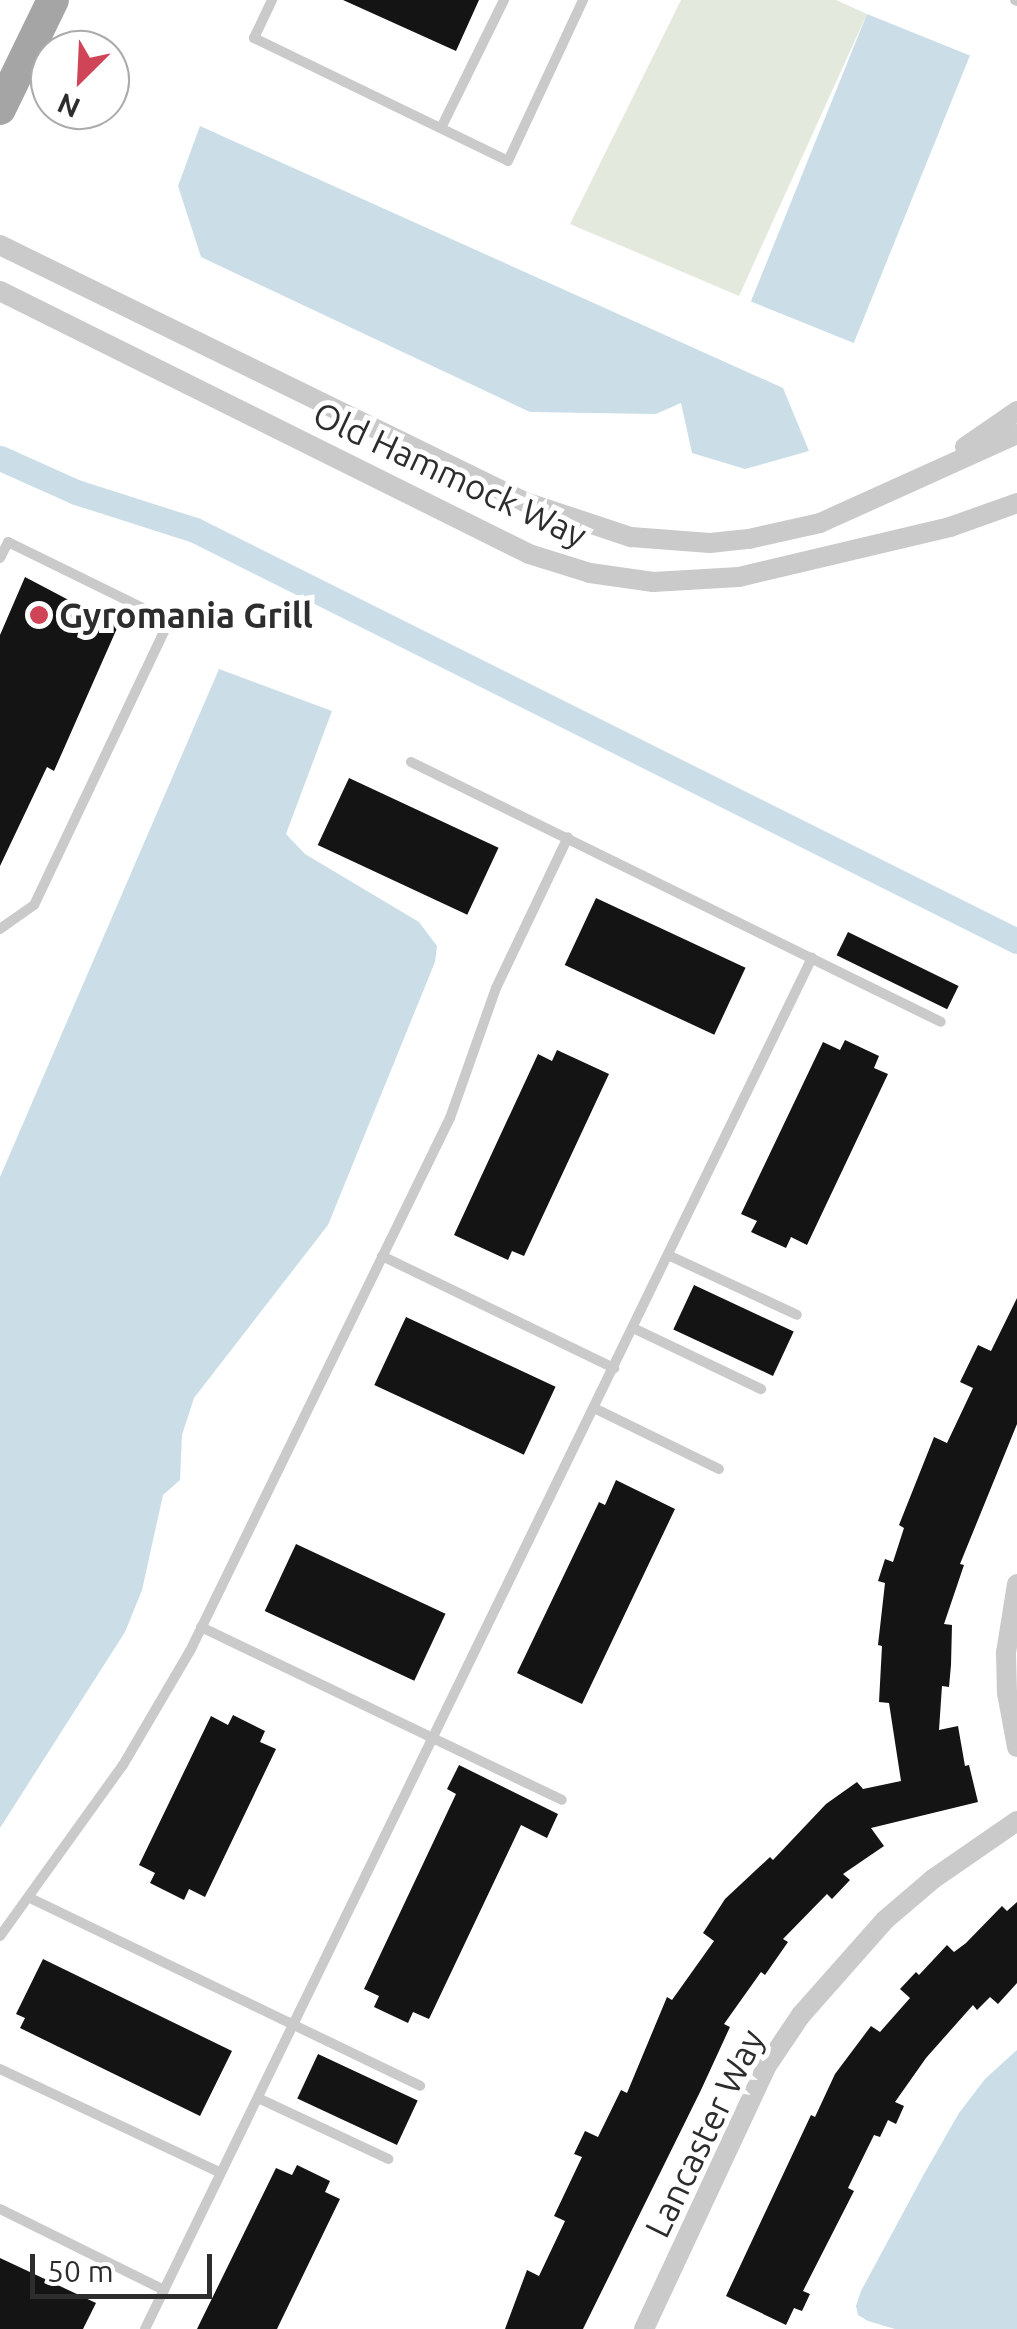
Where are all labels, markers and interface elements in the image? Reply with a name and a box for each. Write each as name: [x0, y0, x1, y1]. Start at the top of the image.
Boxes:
north arrow: [30, 30, 130, 130]
text: N: [53, 88, 84, 124]
street label: Old Hammock Way: [307, 392, 593, 556]
place label: Gyromania Grill: [59, 594, 313, 636]
marker: Gyromania Grill: [28, 604, 50, 626]
street label: Lancaster Way: [636, 2022, 772, 2244]
scale bar: [35, 2234, 218, 2296]
text: 50 m: [47, 2254, 114, 2288]

